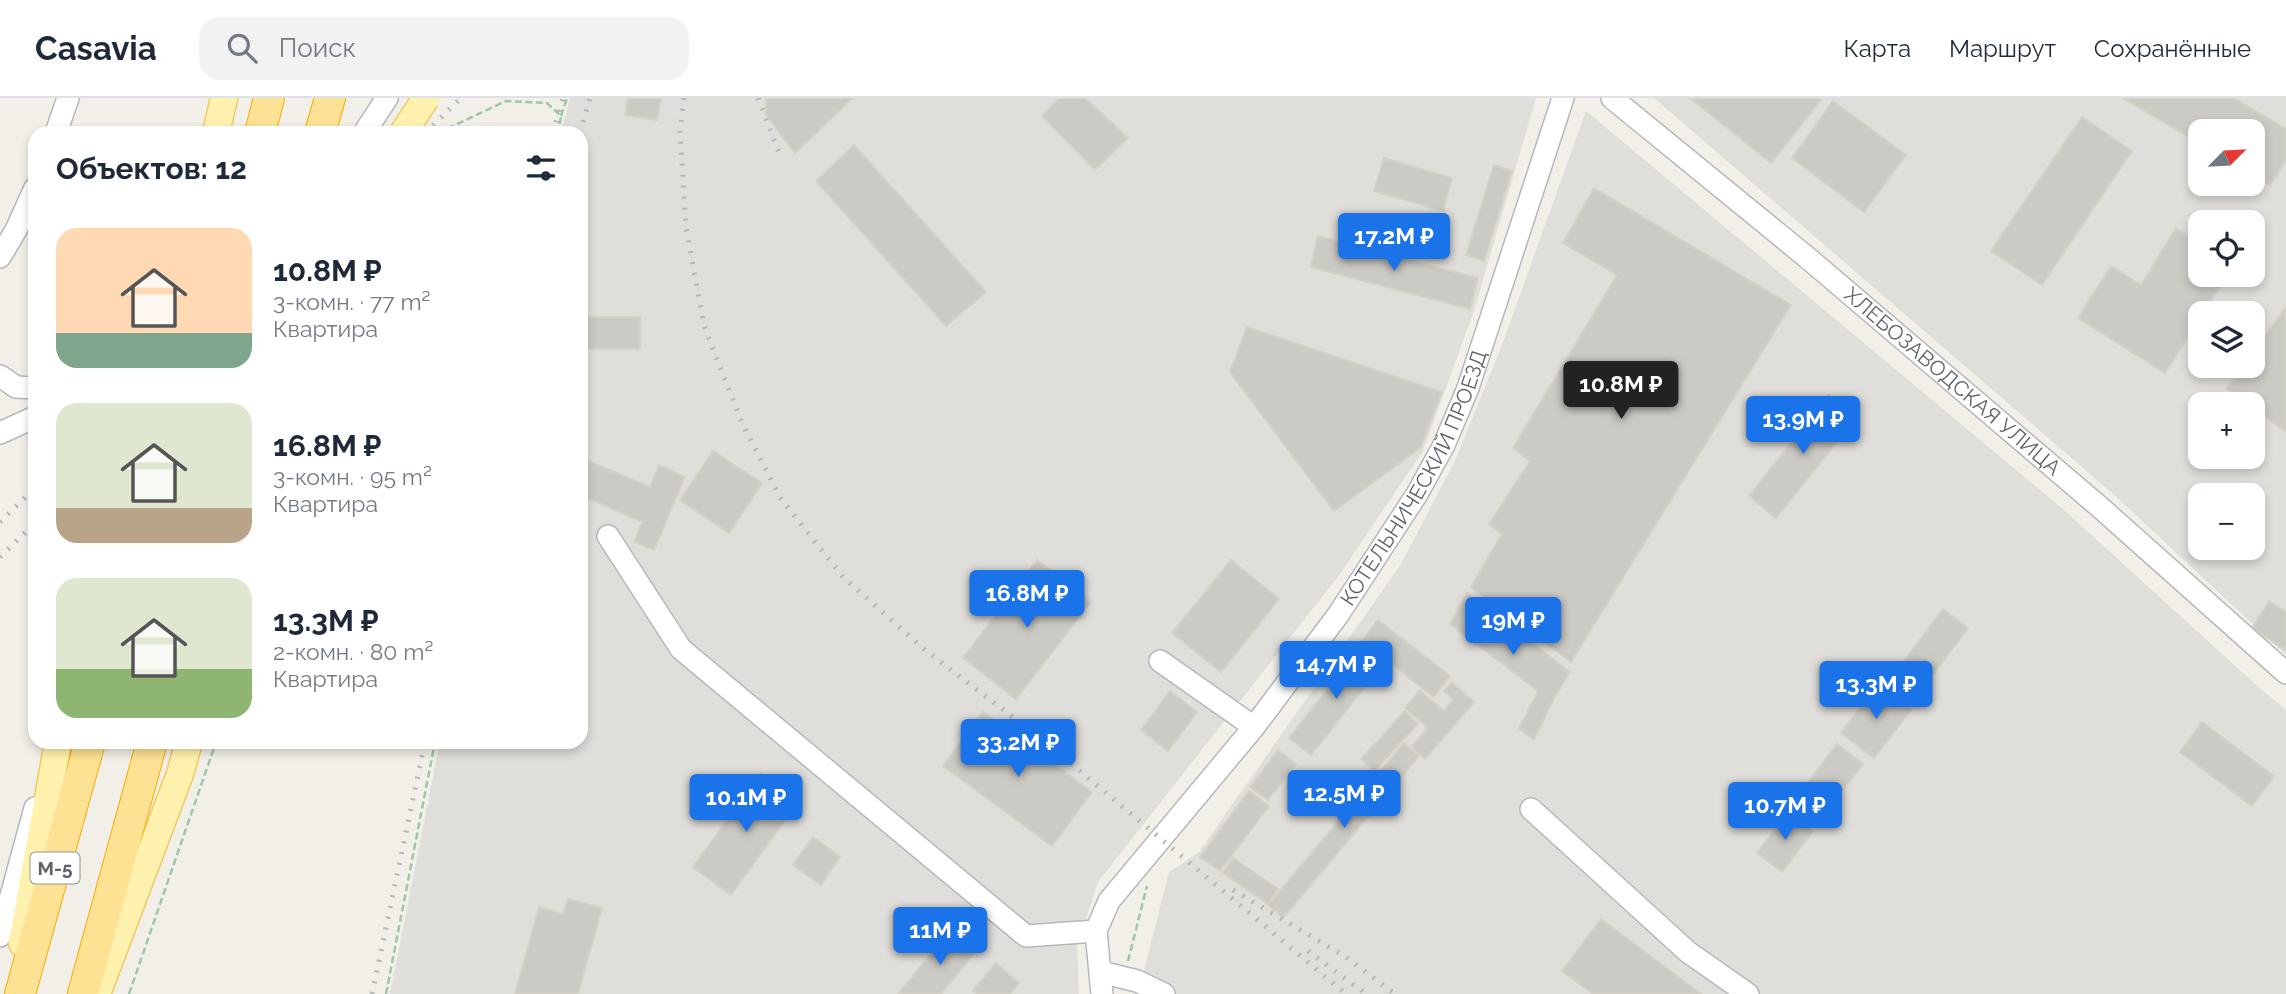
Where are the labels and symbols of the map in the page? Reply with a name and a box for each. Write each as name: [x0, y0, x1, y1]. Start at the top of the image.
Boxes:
north arrow: [2188, 119, 2264, 196]
pin: 17.2M ₽: [1329, 214, 1459, 273]
street label: ХЛЕБОЗАВОДСКАЯ УЛИЦА: [1840, 282, 2066, 480]
street label: КОТЕЛЬНИЧЕСКИЙ ПРОЕЗД: [1335, 347, 1492, 610]
pin: 10.8M ₽: [1556, 362, 1686, 421]
pin: 13.9M ₽: [1738, 396, 1868, 456]
pin: 16.8M ₽: [962, 570, 1092, 630]
pin: 19M ₽: [1464, 598, 1562, 657]
pin: 14.7M ₽: [1271, 642, 1401, 701]
pin: 13.3M ₽: [1811, 662, 1941, 721]
pin: 33.2M ₽: [953, 720, 1083, 779]
pin: 12.5M ₽: [1279, 770, 1409, 830]
pin: 10.1M ₽: [681, 774, 811, 834]
pin: 10.7M ₽: [1720, 782, 1850, 842]
road number: М-5: [30, 852, 80, 884]
pin: 11M ₽: [891, 908, 989, 967]

